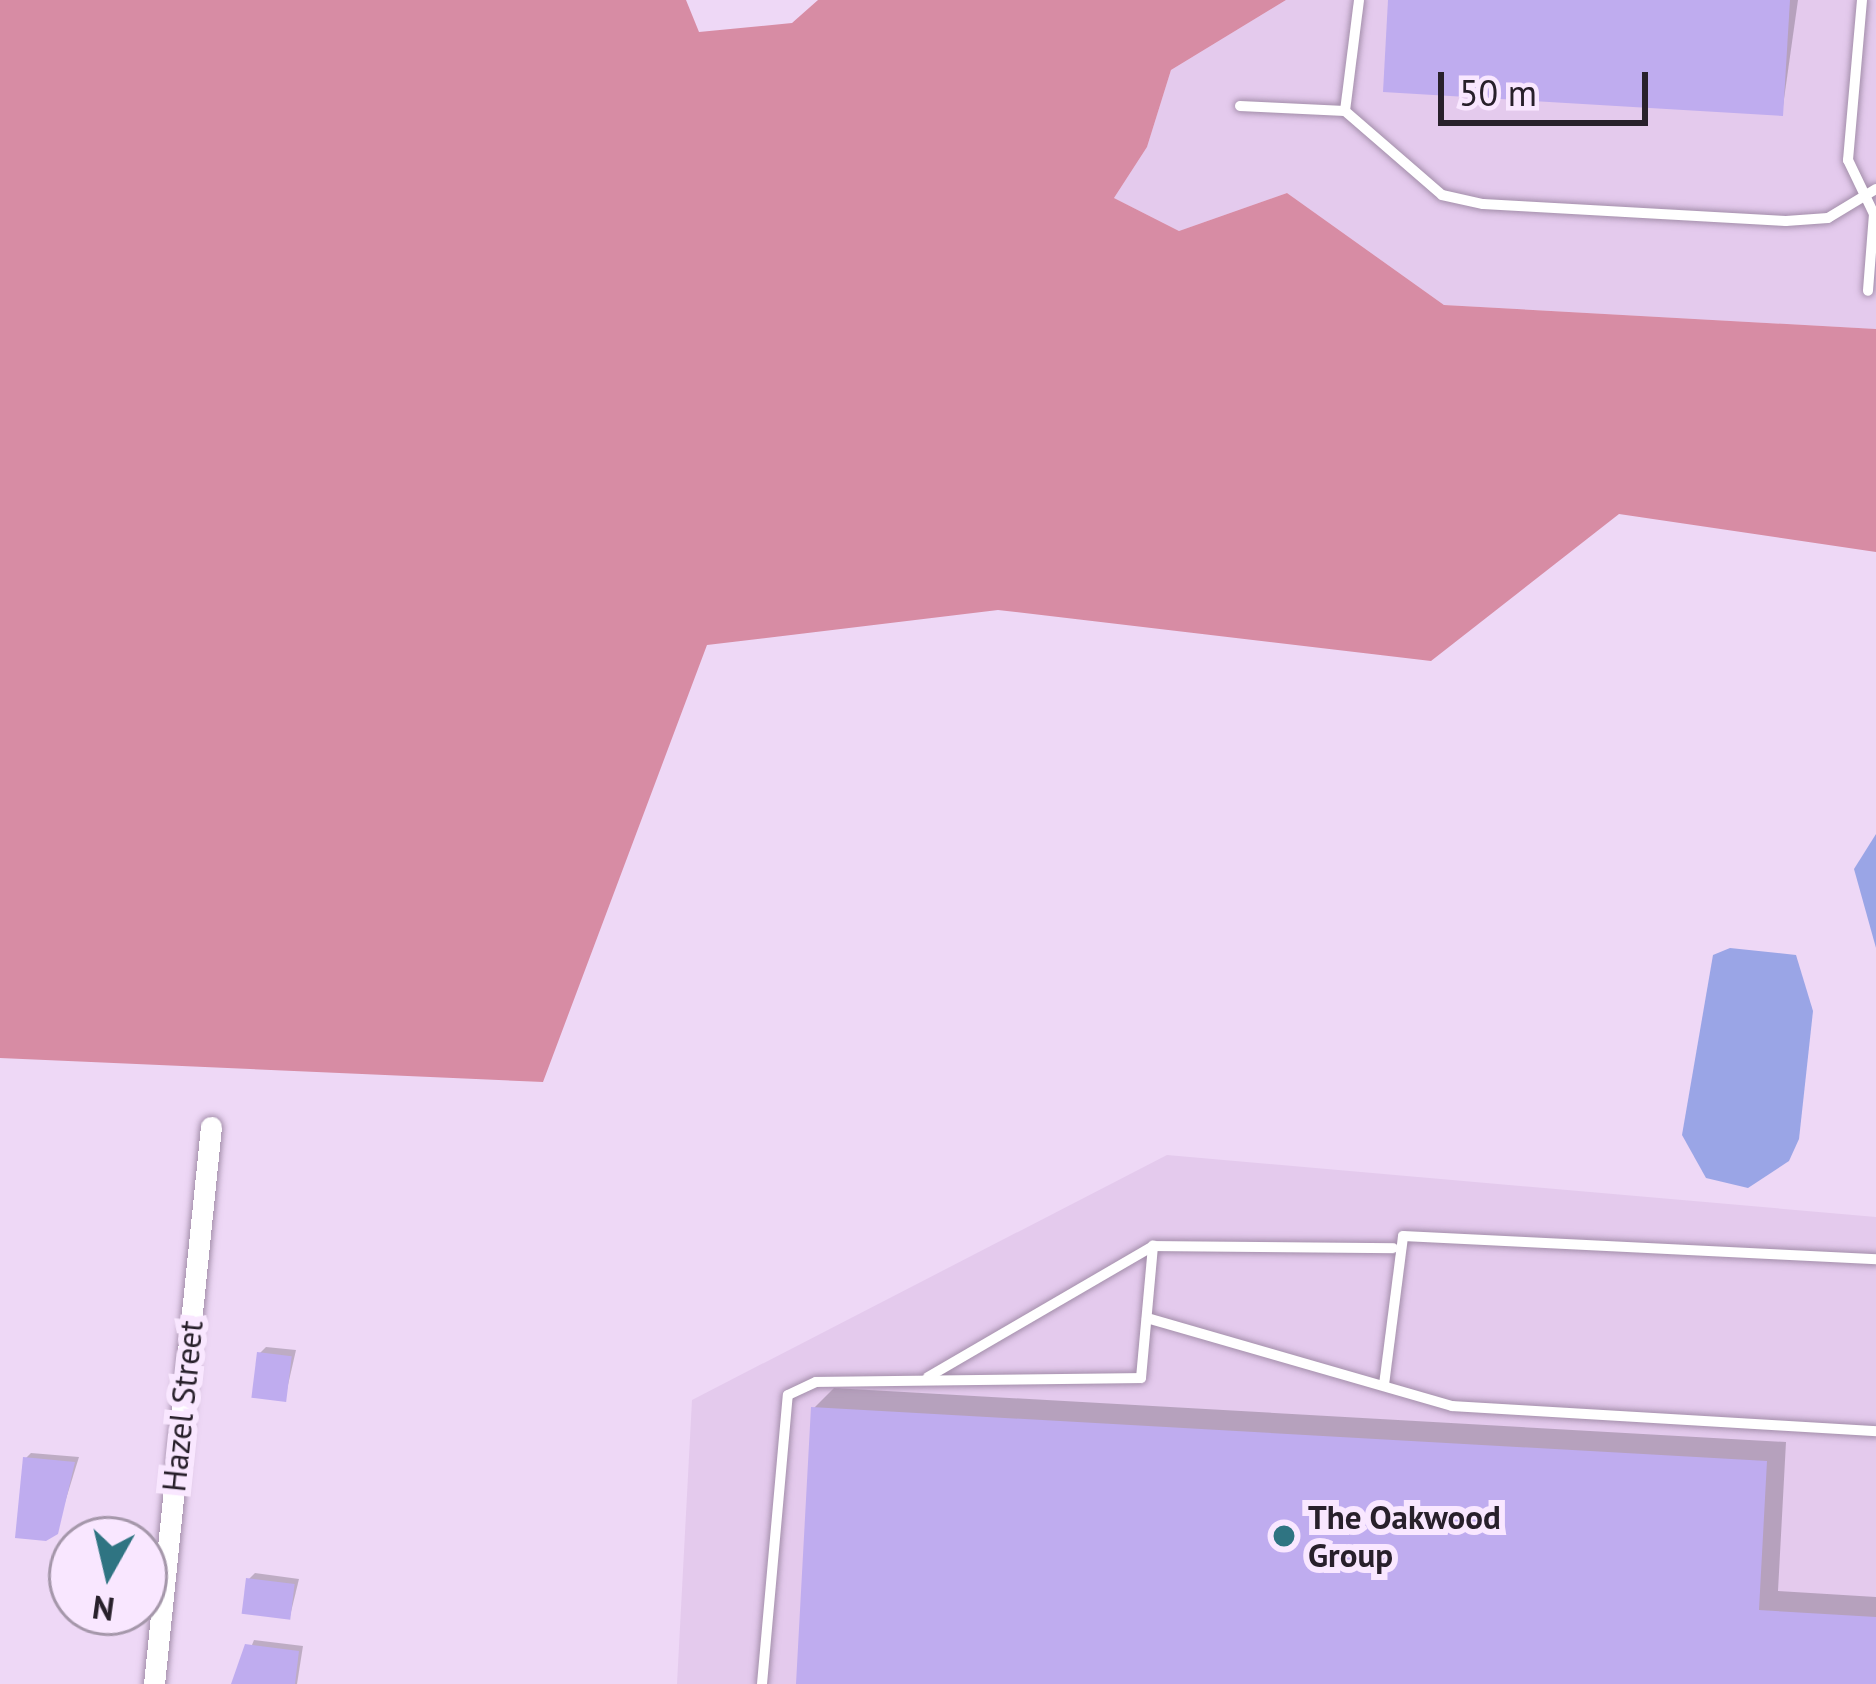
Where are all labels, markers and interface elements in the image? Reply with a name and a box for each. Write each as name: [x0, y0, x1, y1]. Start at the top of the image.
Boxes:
scale bar: [1444, 48, 1654, 122]
text: 50 m: [1459, 69, 1537, 116]
street label: Hazel Street: [153, 1318, 211, 1494]
place label: The Oakwood Group: [1308, 1497, 1501, 1575]
north arrow: [48, 1516, 168, 1636]
marker: The Oakwood Group: [1271, 1523, 1297, 1549]
text: N: [90, 1586, 117, 1632]

